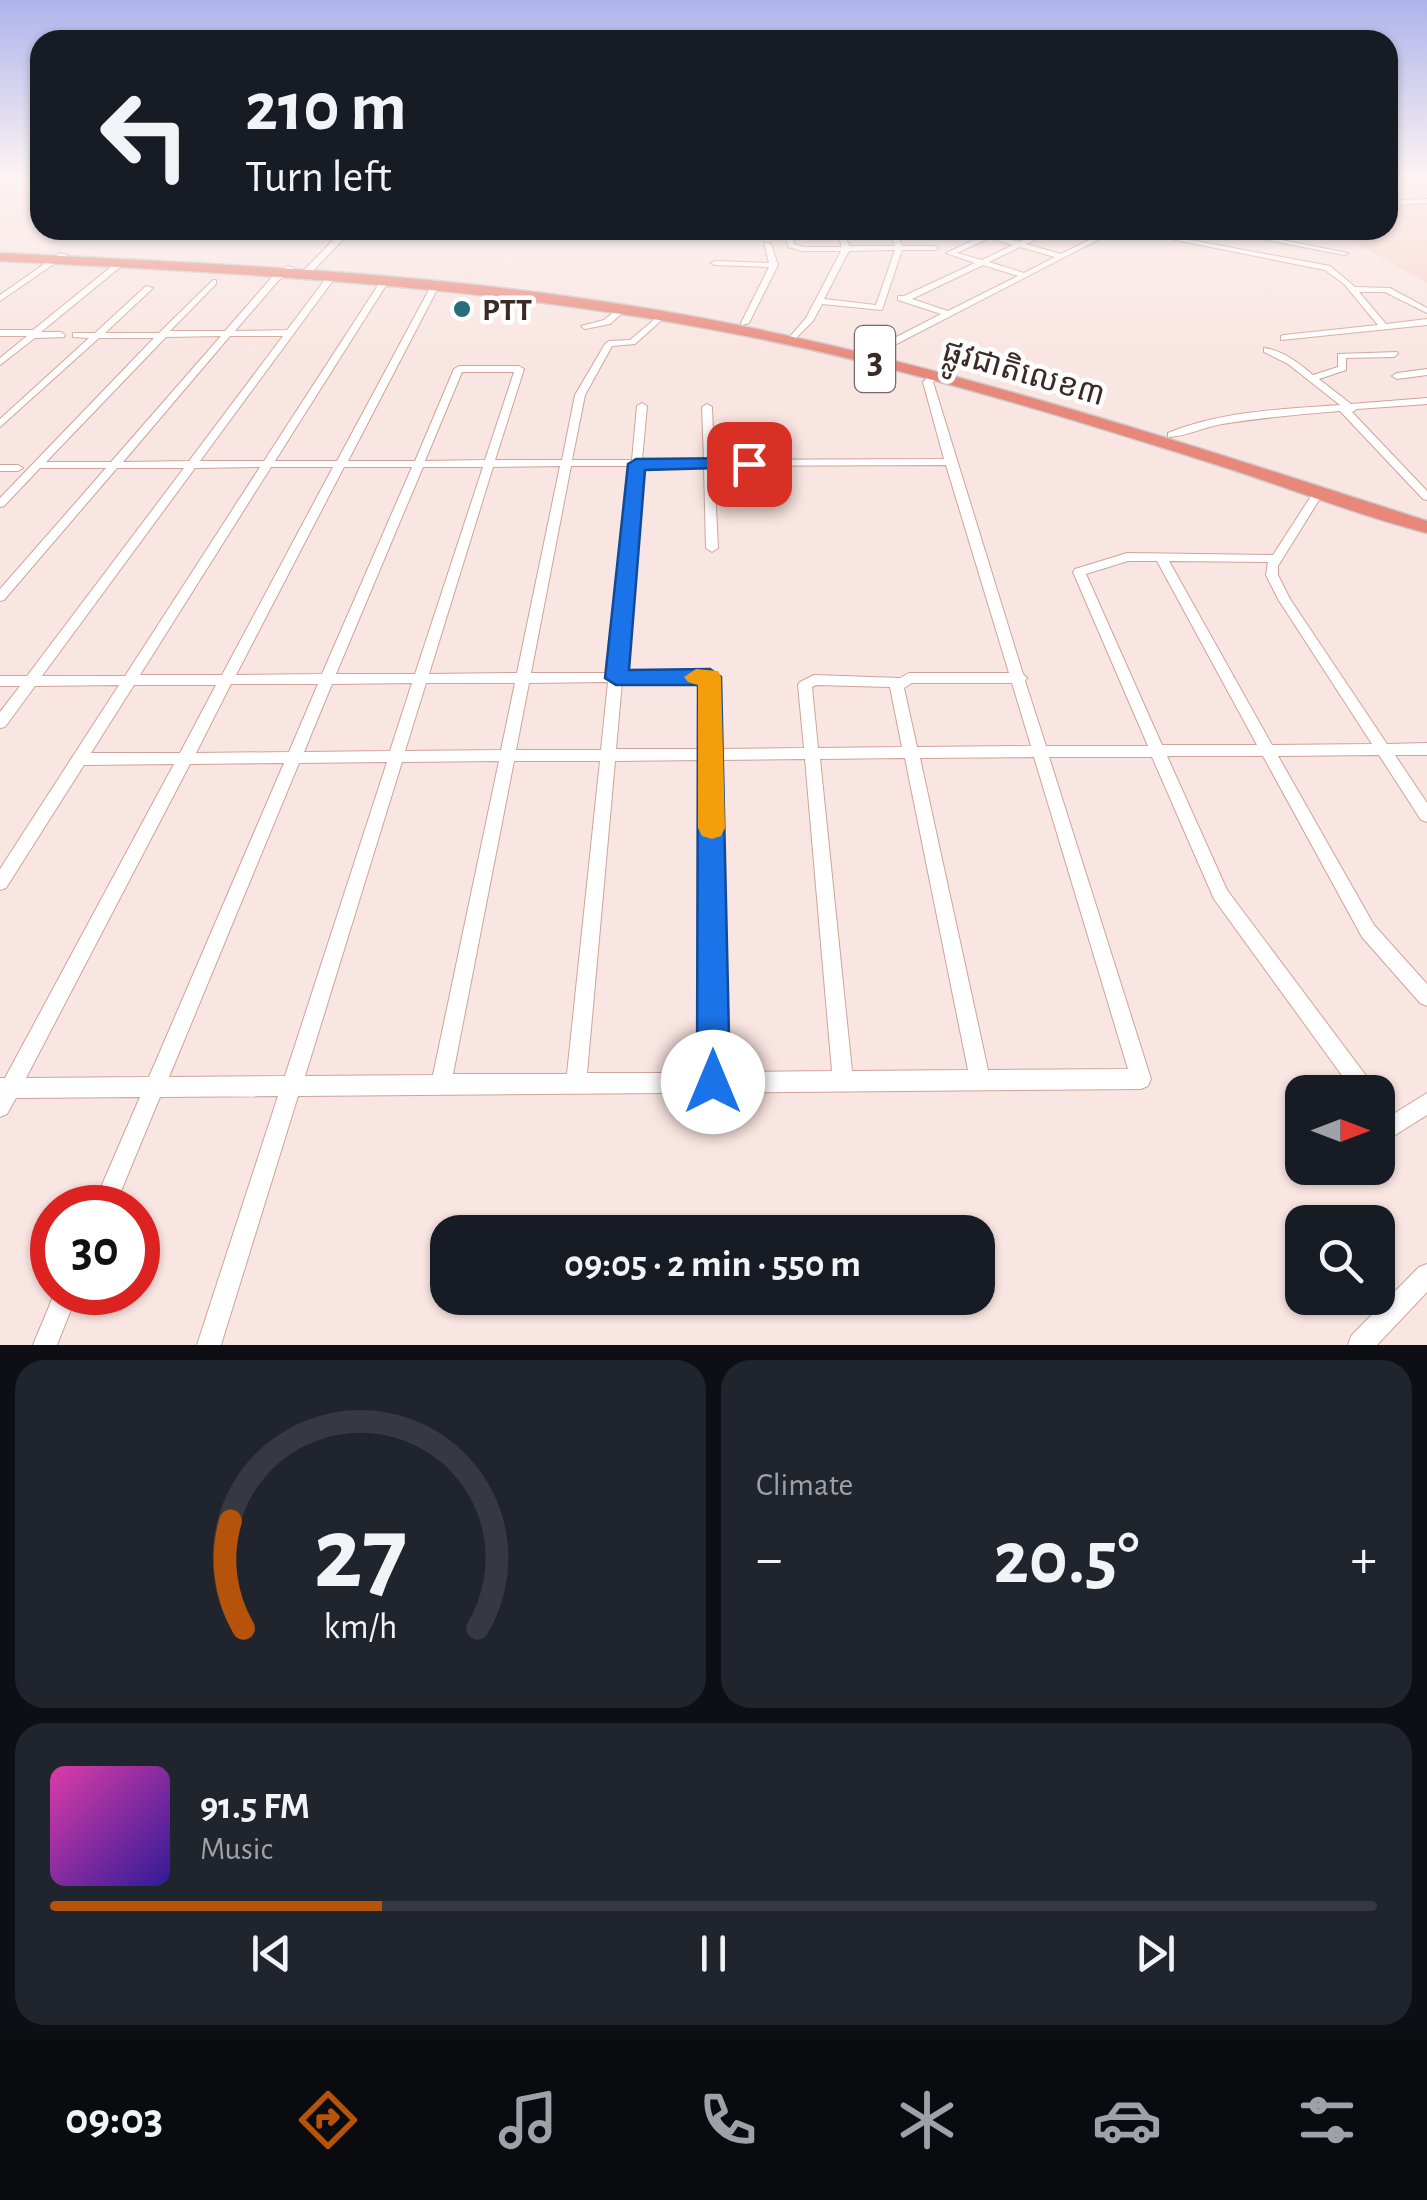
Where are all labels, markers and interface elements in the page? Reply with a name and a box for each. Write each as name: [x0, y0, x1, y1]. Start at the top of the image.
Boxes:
icon: left: [80, 70, 210, 200]
text: 210 m: [245, 73, 407, 143]
text: Turn left: [245, 155, 392, 200]
place label: PTT: [482, 294, 532, 326]
marker: PTT: [451, 298, 473, 320]
road number: 3: [855, 326, 895, 392]
street label: ផ្លូវជាតិលេខ៣: [936, 333, 1109, 422]
pin: [707, 422, 792, 507]
icon: arrive: [722, 437, 777, 492]
position arrow: [661, 1030, 765, 1134]
north arrow: [1285, 1075, 1395, 1185]
map controls: [1285, 1075, 1395, 1315]
speed limit sign: 30: [30, 1185, 160, 1315]
button: search: [1285, 1205, 1395, 1315]
text: 09:05 · 2 min · 550 m: [564, 1246, 861, 1284]
text: Climate: [756, 1469, 853, 1501]
text: 27: [314, 1503, 407, 1607]
text: 20.5°: [994, 1522, 1139, 1597]
text: −: [756, 1532, 782, 1587]
text: +: [1351, 1532, 1377, 1587]
text: km/h: [324, 1609, 397, 1645]
text: 91.5 FM: [200, 1788, 310, 1826]
text: Music: [200, 1833, 273, 1865]
icon: previous: [244, 1926, 299, 1981]
icon: pause: [686, 1926, 741, 1981]
icon: next: [1128, 1926, 1183, 1981]
icon: directions: [293, 2085, 363, 2155]
icon: music: [493, 2085, 563, 2155]
icon: phone: [693, 2085, 763, 2155]
icon: climate: [892, 2085, 962, 2155]
icon: car: [1092, 2085, 1162, 2155]
icon: filters: [1292, 2085, 1362, 2155]
text: 09:03: [65, 2097, 163, 2142]

